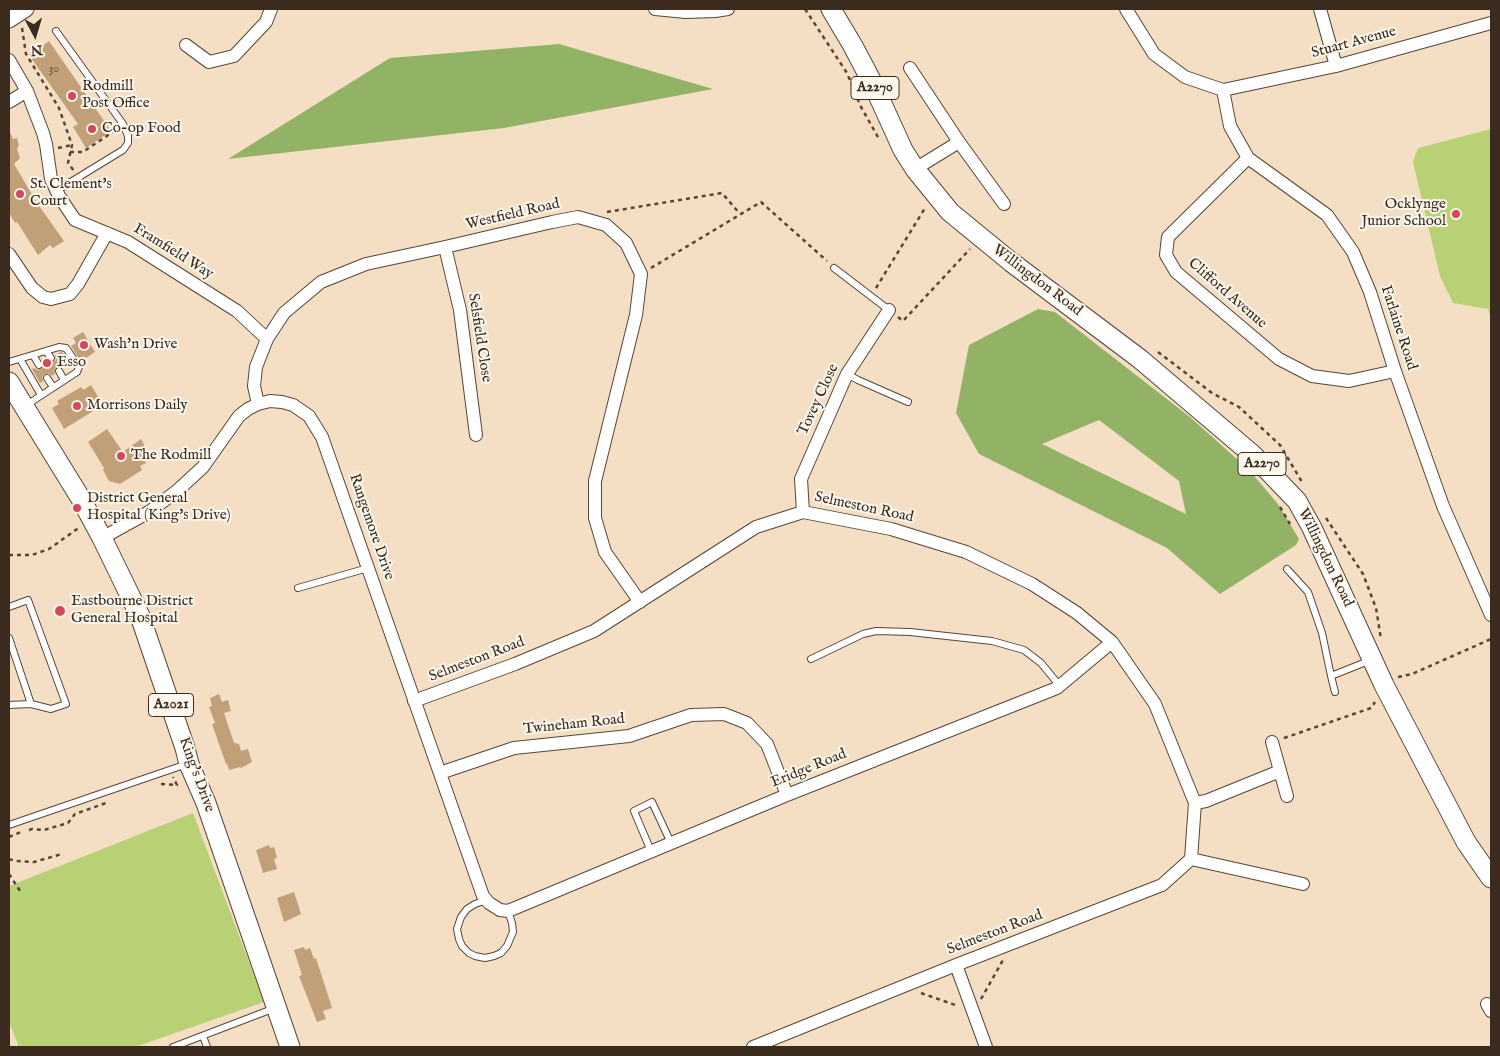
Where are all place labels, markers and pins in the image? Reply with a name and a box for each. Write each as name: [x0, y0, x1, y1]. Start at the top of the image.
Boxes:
place label: Rodmill Post Office: [82, 78, 150, 113]
marker: Rodmill Post Office: [66, 90, 78, 102]
place label: Co-op Food: [102, 120, 181, 138]
marker: Co-op Food: [86, 123, 98, 135]
place label: St. Clement's Court: [30, 176, 112, 211]
marker: St. Clement's Court: [14, 188, 26, 200]
place label: Ocklynge Junior School: [1361, 196, 1446, 231]
marker: Ocklynge Junior School: [1450, 208, 1462, 220]
place label: Wash'n Drive: [94, 336, 177, 354]
marker: Wash'n Drive: [78, 339, 90, 351]
place label: Esso: [57, 354, 86, 372]
marker: Esso: [41, 357, 53, 369]
place label: Morrisons Daily: [87, 397, 188, 415]
marker: Morrisons Daily: [71, 400, 83, 412]
place label: The Rodmill: [131, 447, 211, 465]
marker: The Rodmill: [115, 450, 127, 462]
place label: District General Hospital (King's Drive): [87, 490, 230, 525]
marker: District General Hospital (King's Drive): [71, 502, 83, 514]
place label: Eastbourne District General Hospital: [71, 593, 193, 628]
marker: Eastbourne District General Hospital: [53, 604, 67, 618]

